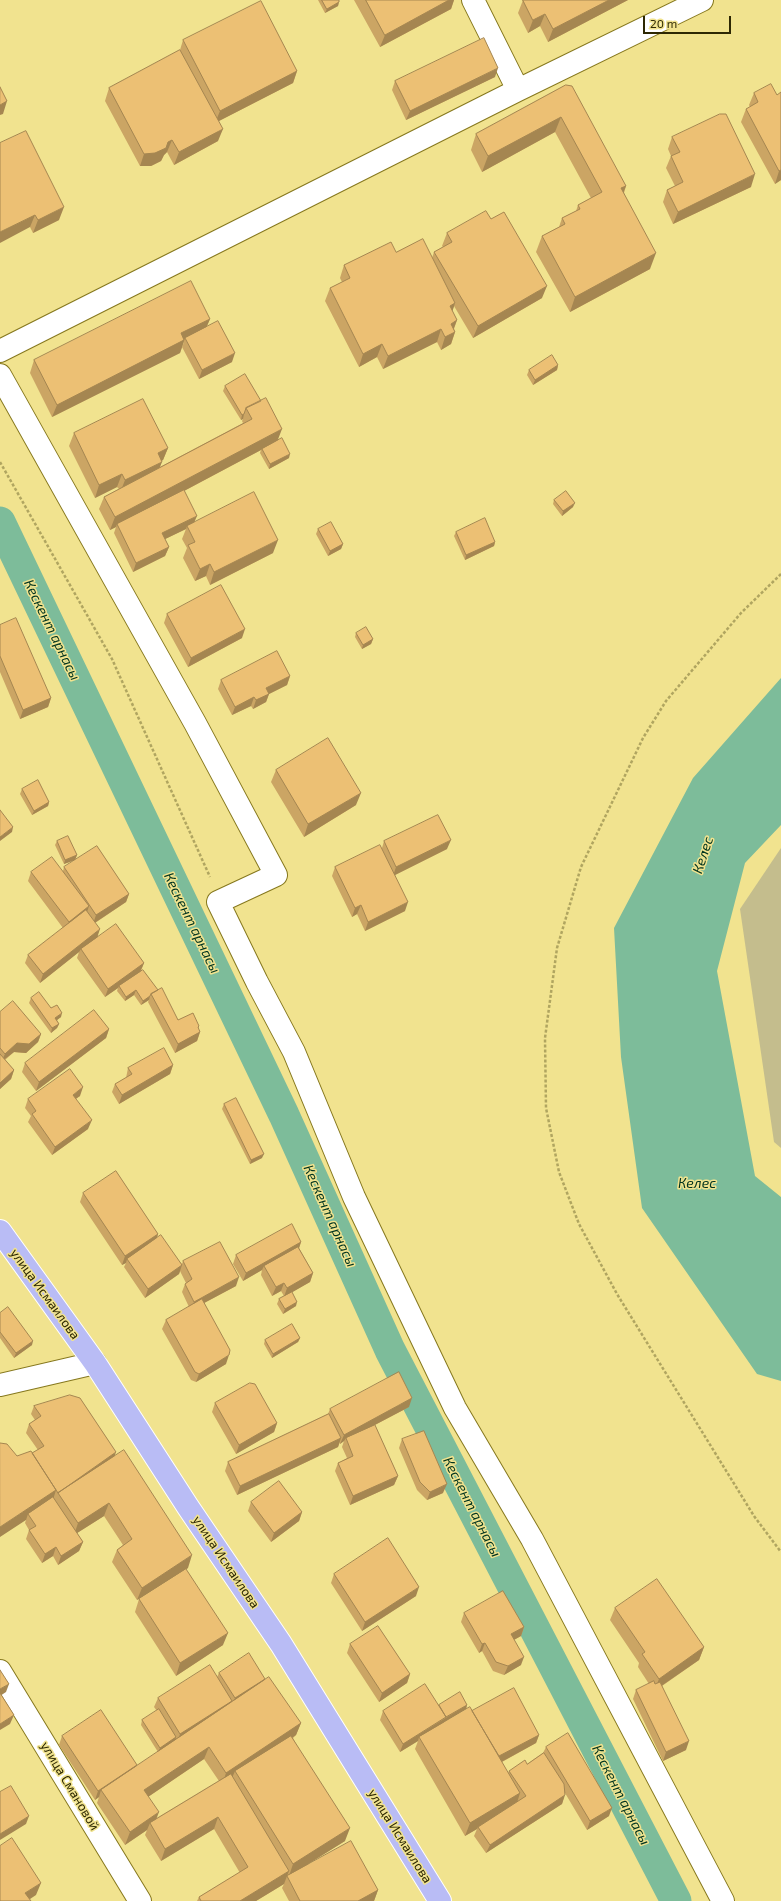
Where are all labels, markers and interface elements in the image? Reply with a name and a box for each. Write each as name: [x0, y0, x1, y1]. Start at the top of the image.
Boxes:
scale bar: [645, 8, 733, 34]
text: 20 m: [650, 16, 677, 30]
water label: Кескент арнасы: [20, 577, 84, 683]
water label: Келес: [689, 834, 717, 876]
water label: Кескент арнасы: [160, 870, 224, 976]
water label: Кескент арнасы: [300, 1162, 360, 1270]
water label: Келес: [678, 1175, 716, 1191]
street label: улица Исмаилова: [7, 1246, 83, 1342]
water label: Кескент арнасы: [440, 1454, 504, 1560]
street label: улица Исмаилова: [189, 1513, 263, 1611]
street label: улица Смановой: [37, 1739, 103, 1833]
water label: Кескент арнасы: [589, 1742, 653, 1848]
street label: улица Исмаилова: [365, 1786, 435, 1886]

